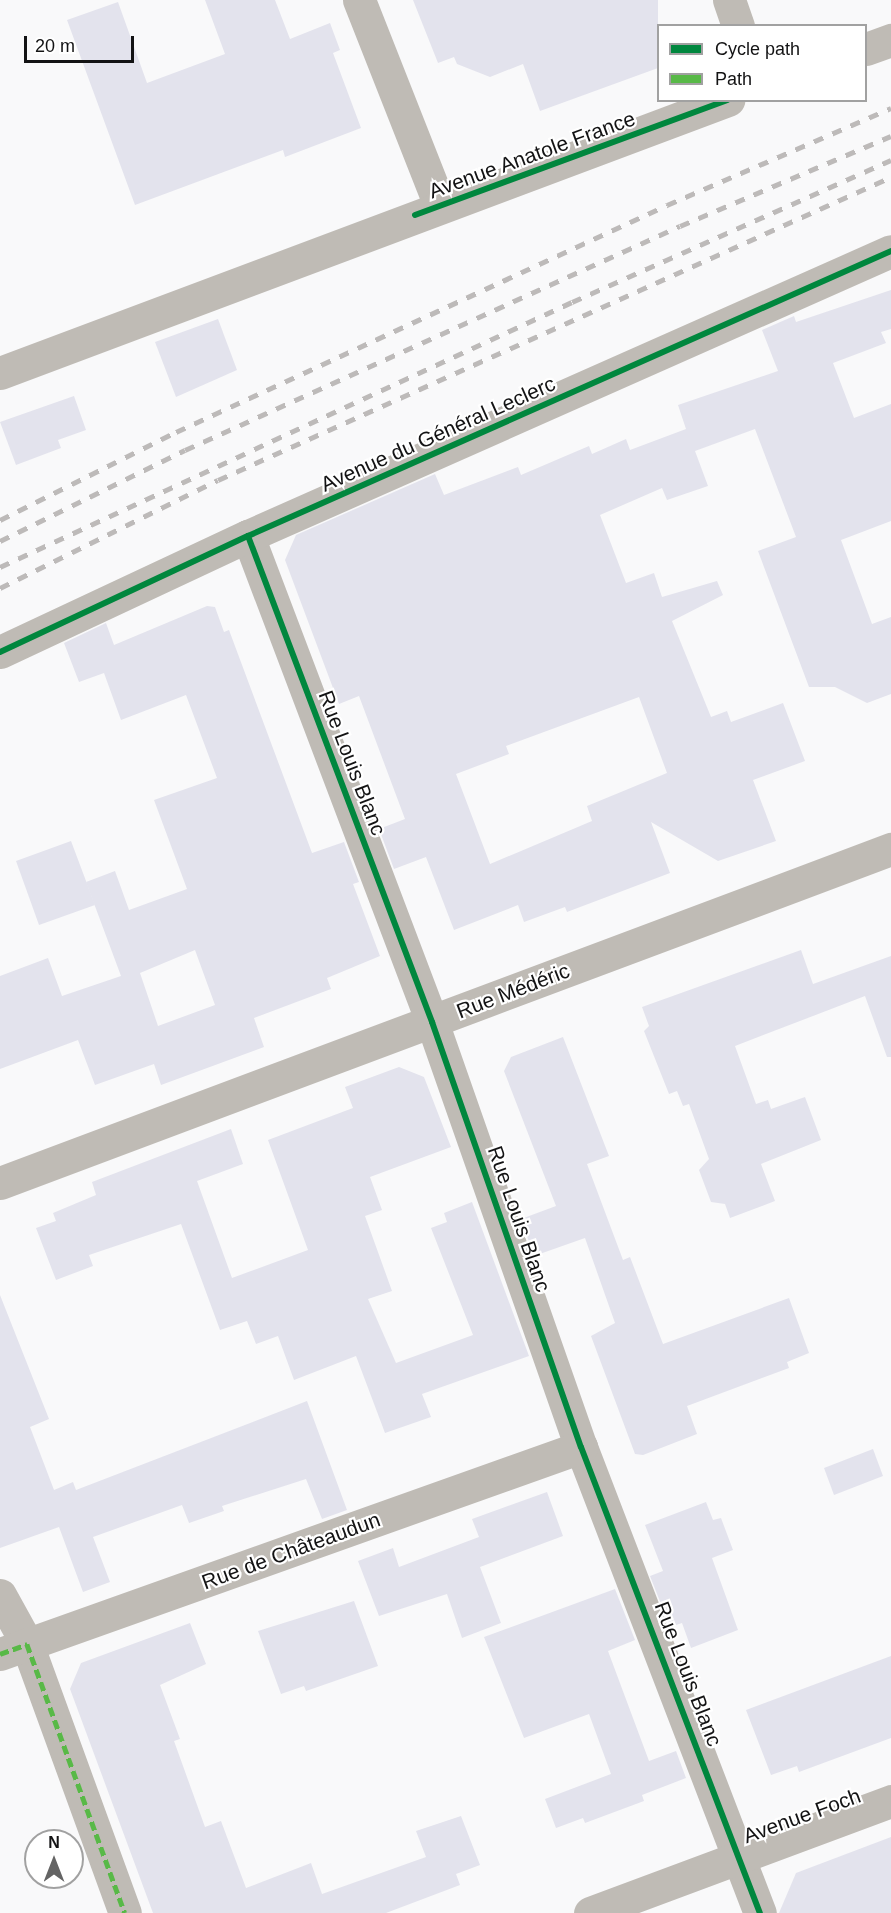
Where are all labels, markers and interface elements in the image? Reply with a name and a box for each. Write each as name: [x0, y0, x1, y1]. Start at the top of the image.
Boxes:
scale bar: [27, 24, 136, 62]
legend: [657, 24, 867, 102]
text: 20 m: [35, 36, 75, 56]
text: Cycle path: [715, 39, 800, 59]
text: Path: [715, 69, 752, 89]
street label: Avenue Anatole France: [425, 106, 639, 204]
street label: Avenue du Général Leclerc: [317, 371, 559, 497]
street label: Rue Louis Blanc: [313, 687, 391, 839]
street label: Rue Médéric: [453, 958, 573, 1024]
street label: Rue Louis Blanc: [482, 1143, 556, 1295]
street label: Rue de Châteaudun: [198, 1507, 384, 1595]
street label: Rue Louis Blanc: [649, 1598, 727, 1750]
street label: Avenue Foch: [740, 1783, 864, 1849]
north arrow: [24, 1829, 84, 1889]
text: N: [48, 1834, 60, 1851]

